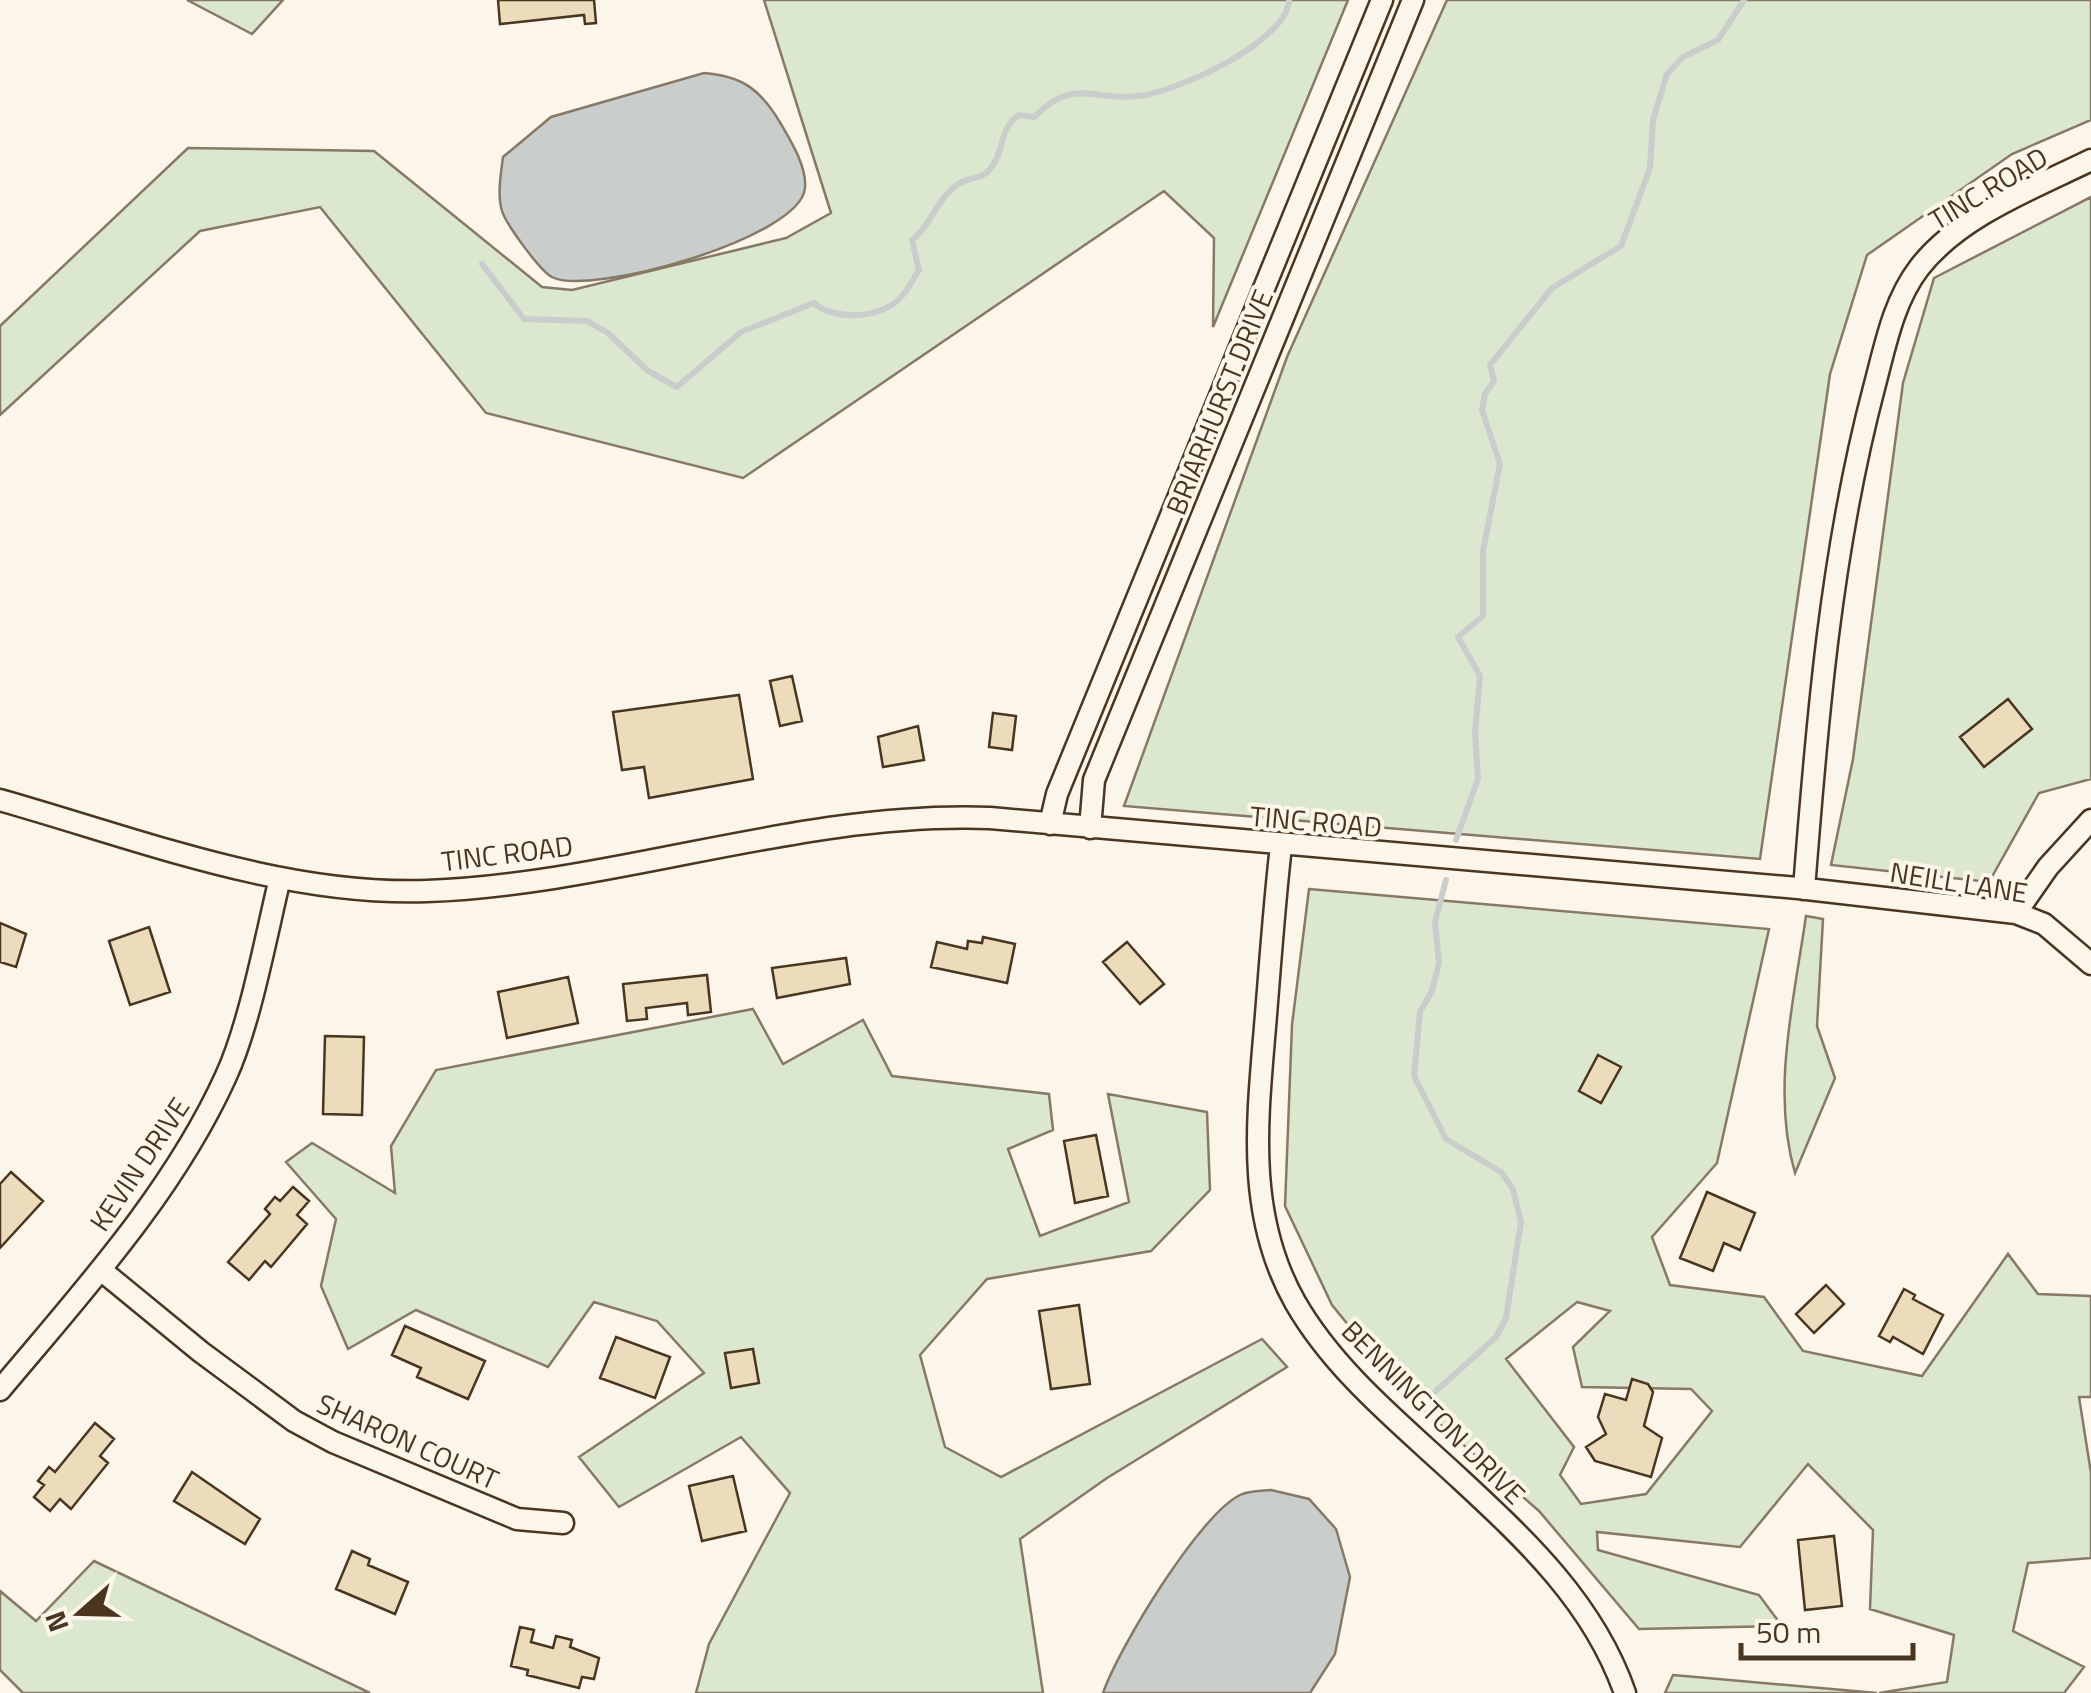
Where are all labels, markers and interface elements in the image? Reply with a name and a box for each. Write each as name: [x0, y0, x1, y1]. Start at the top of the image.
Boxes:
street label: TINC ROAD: [1920, 136, 2056, 240]
street label: BRIARHURST DRIVE: [1154, 283, 1284, 521]
street label: TINC ROAD: [1248, 794, 1384, 848]
street label: TINC ROAD: [439, 824, 575, 882]
street label: NEILL LANE: [1887, 850, 2031, 914]
street label: KEVIN DRIVE: [78, 1088, 200, 1240]
street label: BENNINGTON DRIVE: [1332, 1310, 1536, 1514]
street label: SHARON COURT: [310, 1382, 506, 1500]
north arrow: [30, 1563, 130, 1663]
scale bar: [1741, 1598, 1914, 1660]
text: N: [33, 1605, 80, 1638]
text: 50 m: [1756, 1609, 1821, 1655]

